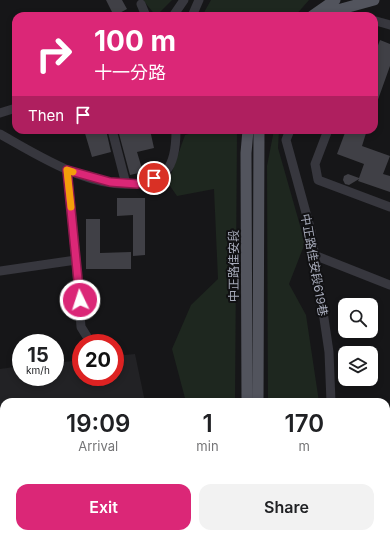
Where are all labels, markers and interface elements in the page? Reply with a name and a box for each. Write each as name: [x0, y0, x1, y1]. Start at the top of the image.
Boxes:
text: 100 m: [94, 24, 176, 58]
icon: right: [28, 28, 80, 80]
text: 十一分路: [94, 62, 166, 83]
icon: arrive: [72, 104, 94, 126]
text: Then: [28, 106, 64, 125]
pin: [137, 161, 171, 195]
icon: arrive: [143, 167, 165, 189]
street label: 中正路佳安段619巷: [298, 213, 331, 317]
street label: 中正路佳安段: [226, 230, 241, 302]
position arrow: [59, 279, 101, 321]
map controls: [338, 298, 378, 386]
button: search: [338, 298, 378, 338]
speed limit sign: 20: [72, 334, 124, 386]
text: 15: [27, 343, 49, 367]
button: layers: [338, 346, 378, 386]
text: km/h: [26, 364, 50, 376]
text: 19:09: [66, 409, 130, 438]
text: 1: [202, 409, 213, 438]
text: 170: [285, 409, 324, 438]
text: Arrival: [78, 438, 118, 454]
text: min: [196, 438, 219, 454]
text: m: [299, 438, 310, 454]
button: Exit: [16, 484, 191, 530]
button: Share: [199, 484, 374, 530]

